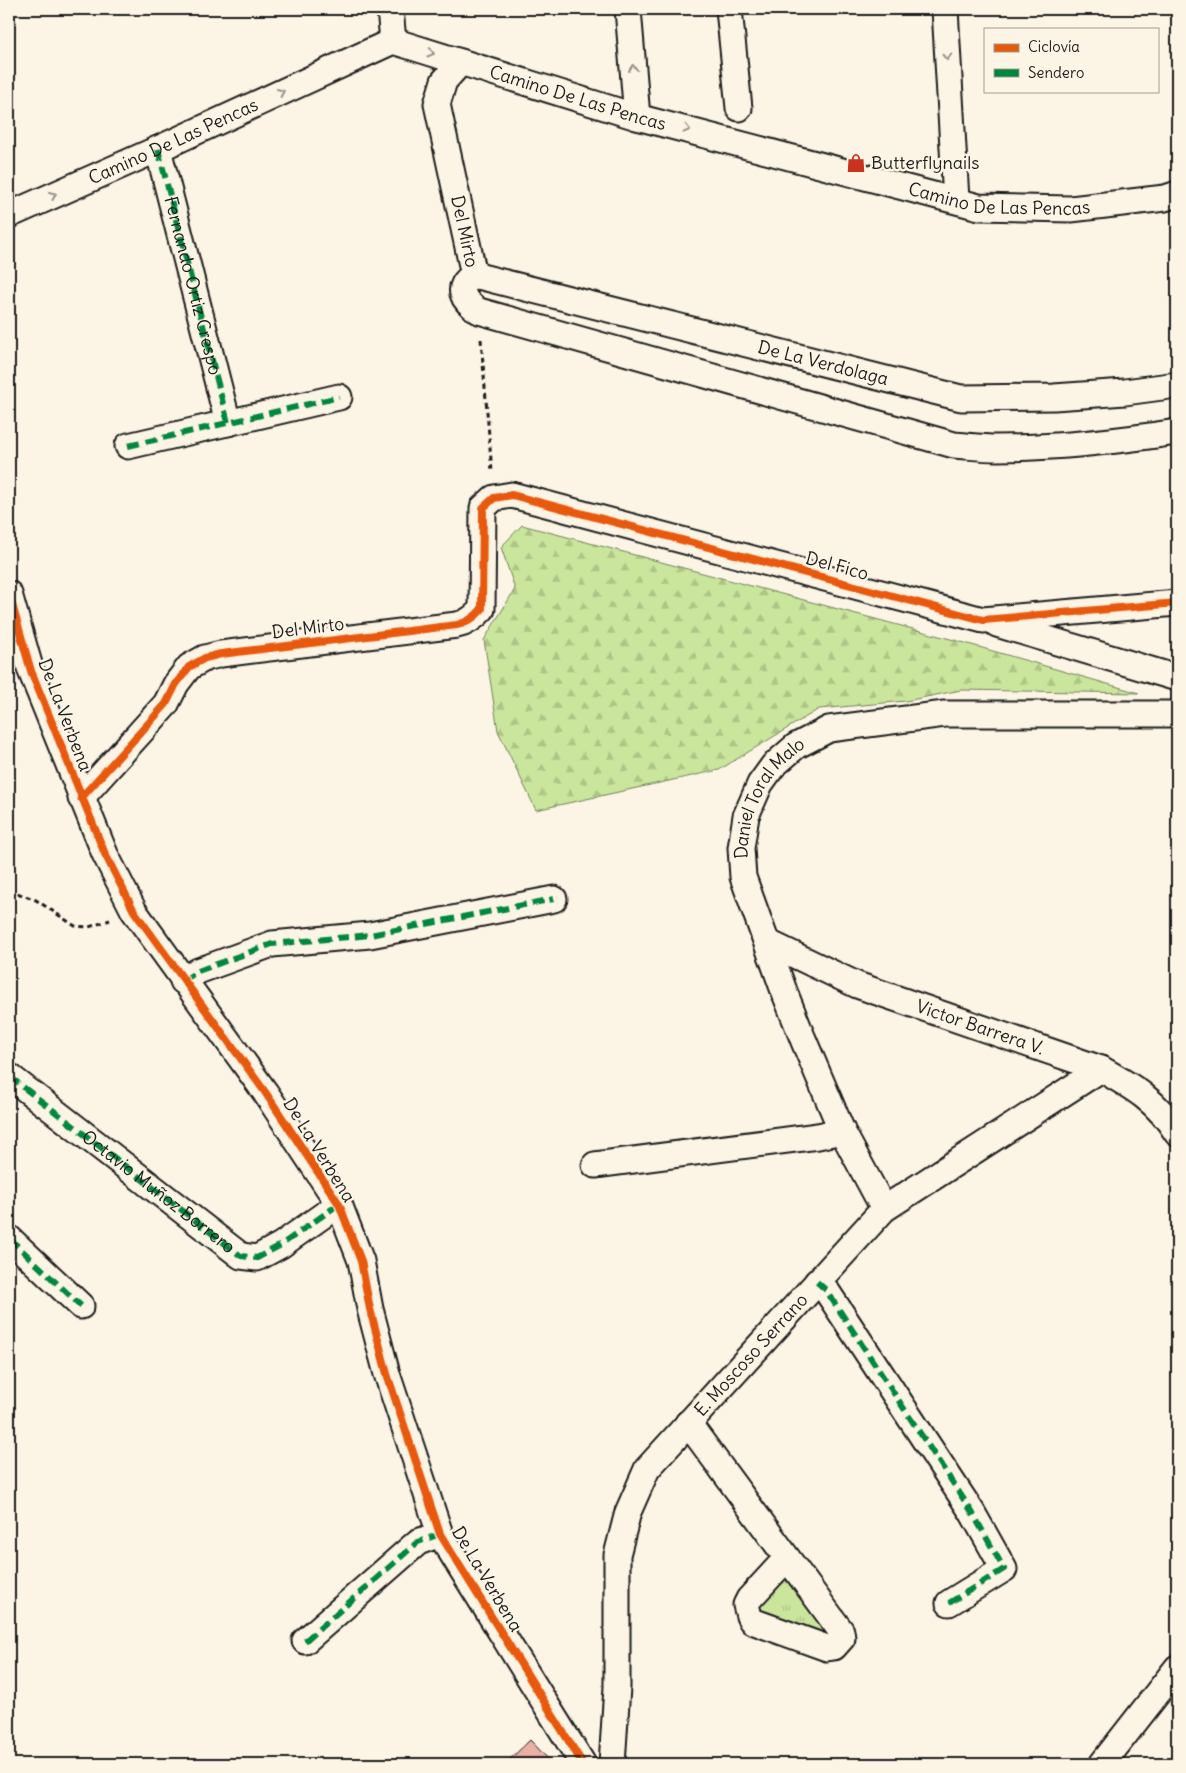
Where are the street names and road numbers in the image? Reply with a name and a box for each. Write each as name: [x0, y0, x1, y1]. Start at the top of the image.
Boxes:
street label: Camino De Las Pencas: [487, 60, 669, 135]
street label: Camino De Las Pencas: [85, 93, 262, 189]
street label: Camino De Las Pencas: [906, 177, 1091, 220]
street label: Del Mirto: [446, 193, 484, 269]
street label: Fernando Ortiz Crespo: [160, 194, 227, 377]
street label: De La Verdolaga: [756, 335, 891, 390]
street label: Del Fico: [803, 546, 871, 585]
street label: Del Mirto: [270, 612, 346, 643]
street label: De La Verbena: [33, 655, 98, 774]
street label: Daniel Toral Malo: [729, 732, 808, 859]
street label: Victor Barrera V.: [913, 994, 1047, 1060]
street label: De La Verbena: [278, 1093, 361, 1206]
street label: Octavio Muñoz Borrero: [77, 1125, 240, 1258]
street label: E. Moscoso Serrano: [689, 1288, 812, 1421]
street label: De La Verbena: [447, 1522, 528, 1636]

